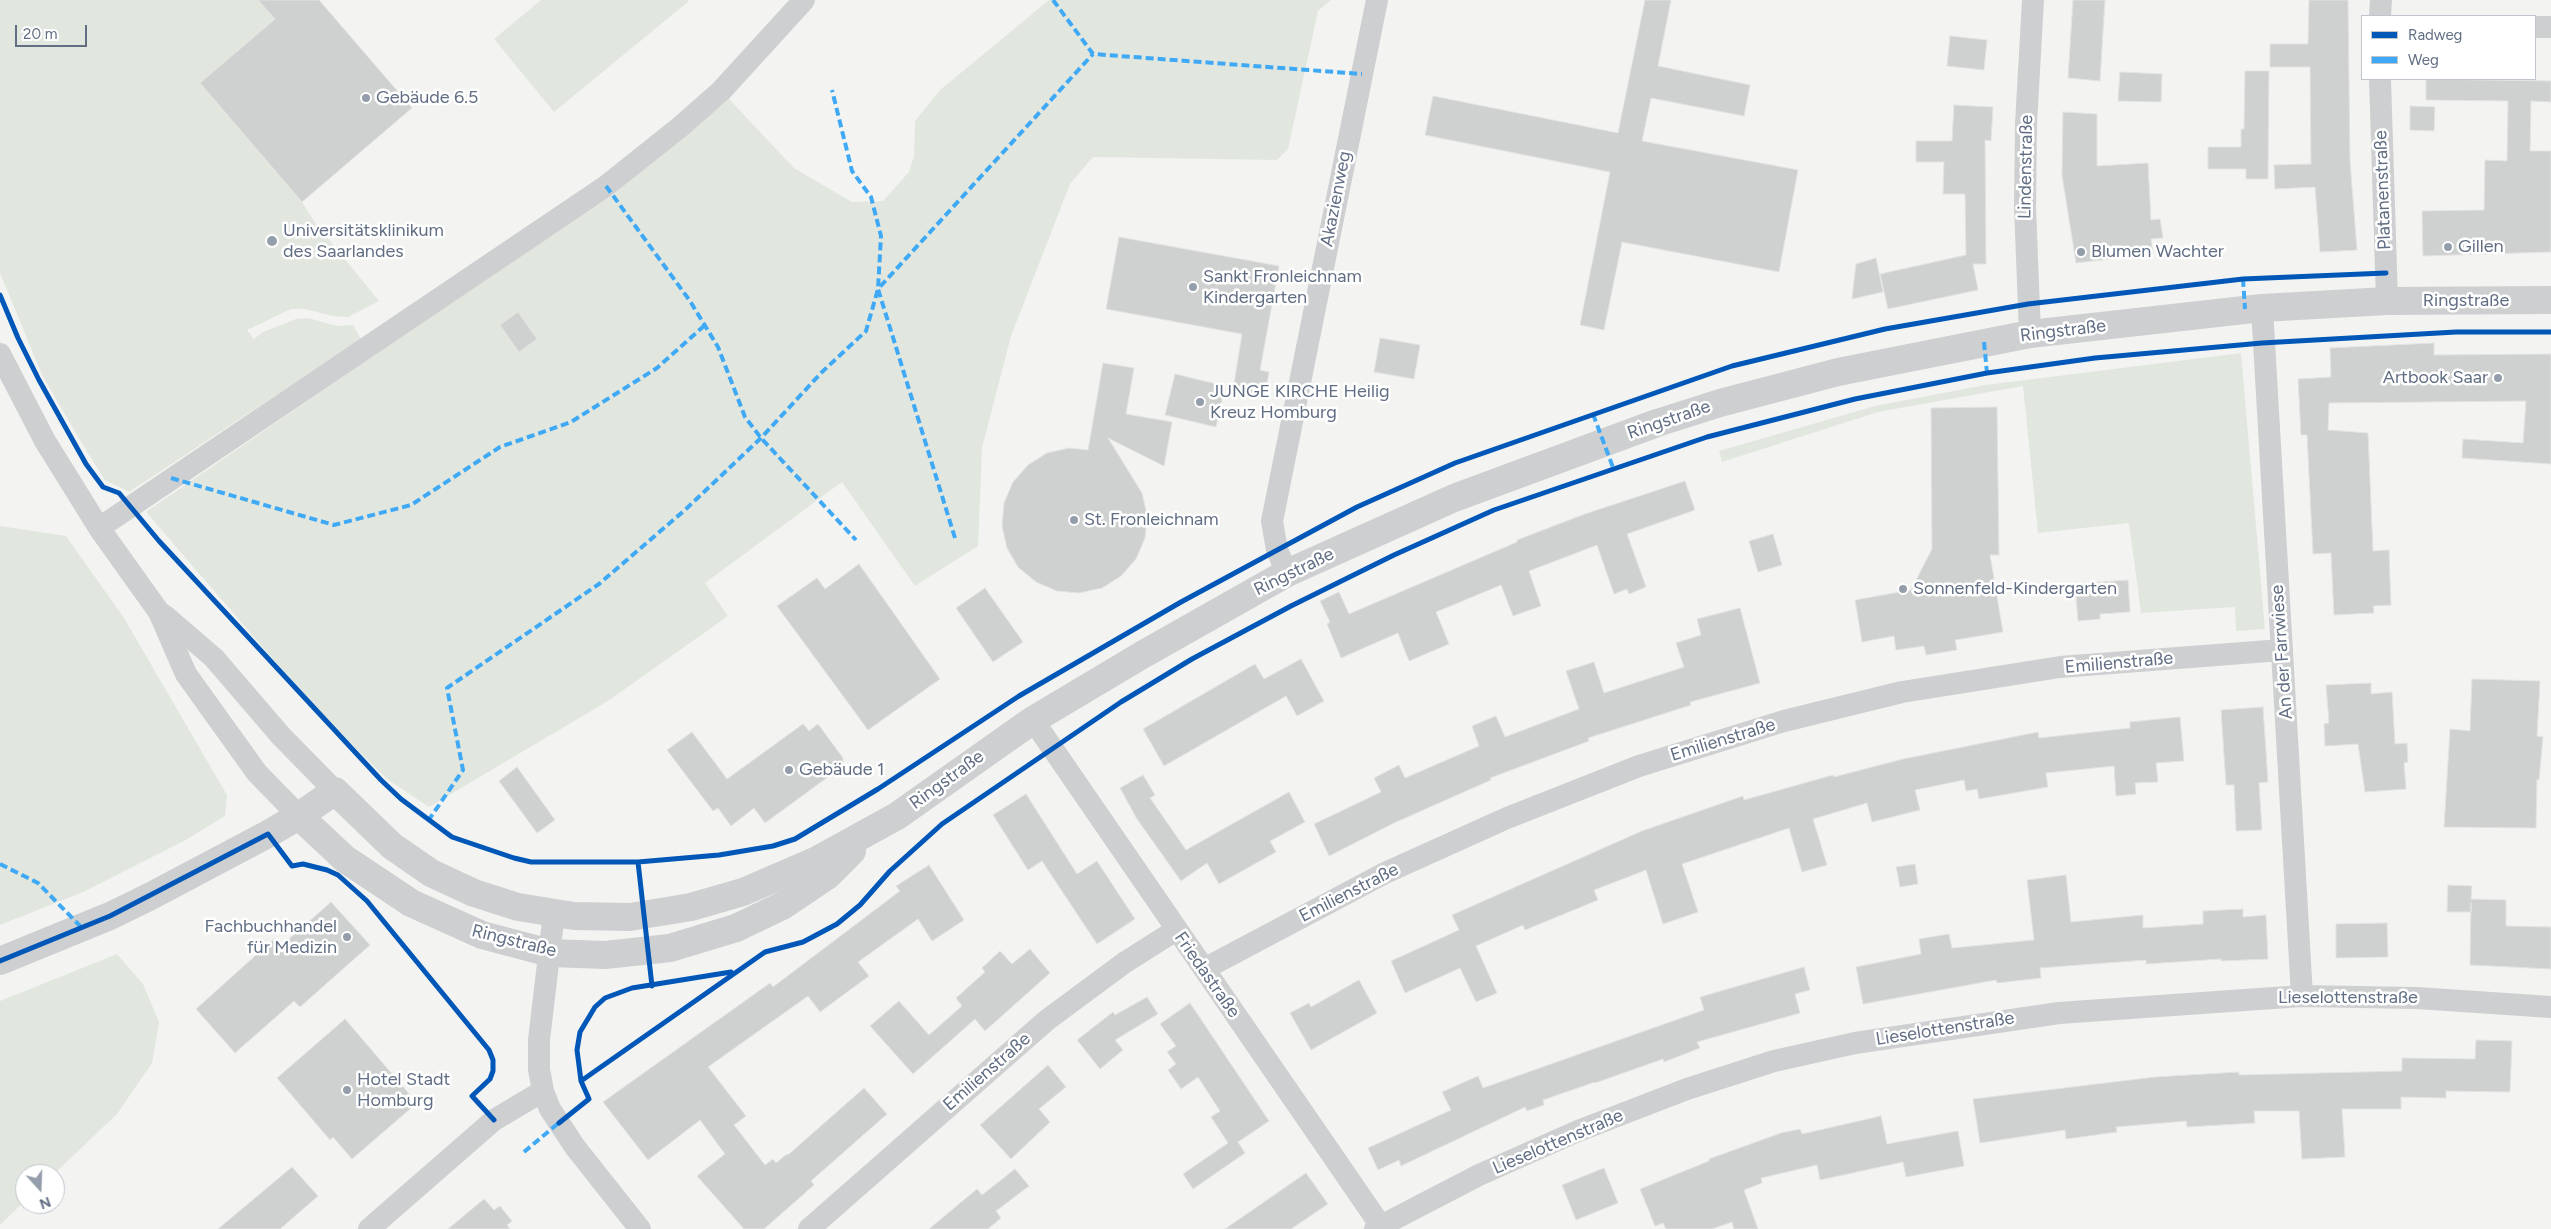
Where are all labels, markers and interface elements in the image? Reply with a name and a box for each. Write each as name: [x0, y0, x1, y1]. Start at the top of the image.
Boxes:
scale bar: [18, 15, 90, 47]
legend: [2361, 15, 2536, 80]
text: 20 m: [23, 25, 57, 43]
text: Radweg: [2408, 26, 2462, 44]
text: Weg: [2408, 51, 2439, 69]
place label: Gebäude 6.5: [376, 87, 478, 109]
marker: Gebäude 6.5: [360, 92, 372, 104]
street label: Lindenstraße: [2014, 115, 2038, 219]
street label: Platanenstraße: [2370, 130, 2396, 250]
street label: Akazienweg: [1316, 149, 1356, 249]
place label: Universitätsklinikum des Saarlandes: [283, 220, 444, 262]
marker: Universitätsklinikum des Saarlandes: [265, 234, 279, 248]
place label: Gillen: [2458, 236, 2504, 258]
place label: Blumen Wachter: [2091, 241, 2224, 263]
marker: Gillen: [2442, 241, 2454, 253]
marker: Blumen Wachter: [2075, 246, 2087, 258]
place label: Sankt Fronleichnam Kindergarten: [1203, 266, 1362, 308]
marker: Sankt Fronleichnam Kindergarten: [1187, 281, 1199, 293]
street label: Ringstraße: [2423, 290, 2509, 312]
street label: Ringstraße: [2019, 315, 2107, 347]
place label: Artbook Saar: [2383, 367, 2488, 389]
marker: Artbook Saar: [2492, 372, 2504, 384]
place label: JUNGE KIRCHE Heilig Kreuz Homburg: [1210, 381, 1390, 424]
marker: JUNGE KIRCHE Heilig Kreuz Homburg: [1194, 396, 1206, 408]
street label: Ringstraße: [1625, 396, 1713, 444]
place label: St. Fronleichnam: [1084, 509, 1218, 531]
marker: St. Fronleichnam: [1068, 514, 1080, 526]
street label: Ringstraße: [1250, 543, 1338, 601]
place label: Sonnenfeld-Kindergarten: [1913, 578, 2117, 600]
marker: Sonnenfeld-Kindergarten: [1897, 583, 1909, 595]
street label: An der Farrwiese: [2267, 584, 2297, 720]
street label: Emilienstraße: [2064, 648, 2174, 678]
street label: Emilienstraße: [1668, 714, 1778, 766]
street label: Ringstraße: [906, 746, 988, 814]
place label: Gebäude 1: [799, 759, 885, 781]
marker: Gebäude 1: [783, 764, 795, 776]
street label: Emilienstraße: [1296, 859, 1402, 927]
place label: Fachbuchhandel für Medizin: [204, 916, 337, 959]
street label: Ringstraße: [469, 920, 559, 962]
street label: Friedastraße: [1170, 928, 1244, 1022]
marker: Fachbuchhandel für Medizin: [341, 931, 353, 943]
street label: Lieselottenstraße: [2278, 987, 2418, 1009]
street label: Lieselottenstraße: [1874, 1007, 2016, 1051]
street label: Emilienstraße: [939, 1028, 1035, 1116]
place label: Hotel Stadt Homburg: [357, 1069, 450, 1112]
marker: Hotel Stadt Homburg: [341, 1084, 353, 1096]
street label: Lieselottenstraße: [1489, 1105, 1627, 1179]
north arrow: [15, 1164, 65, 1214]
text: N: [37, 1193, 53, 1212]

